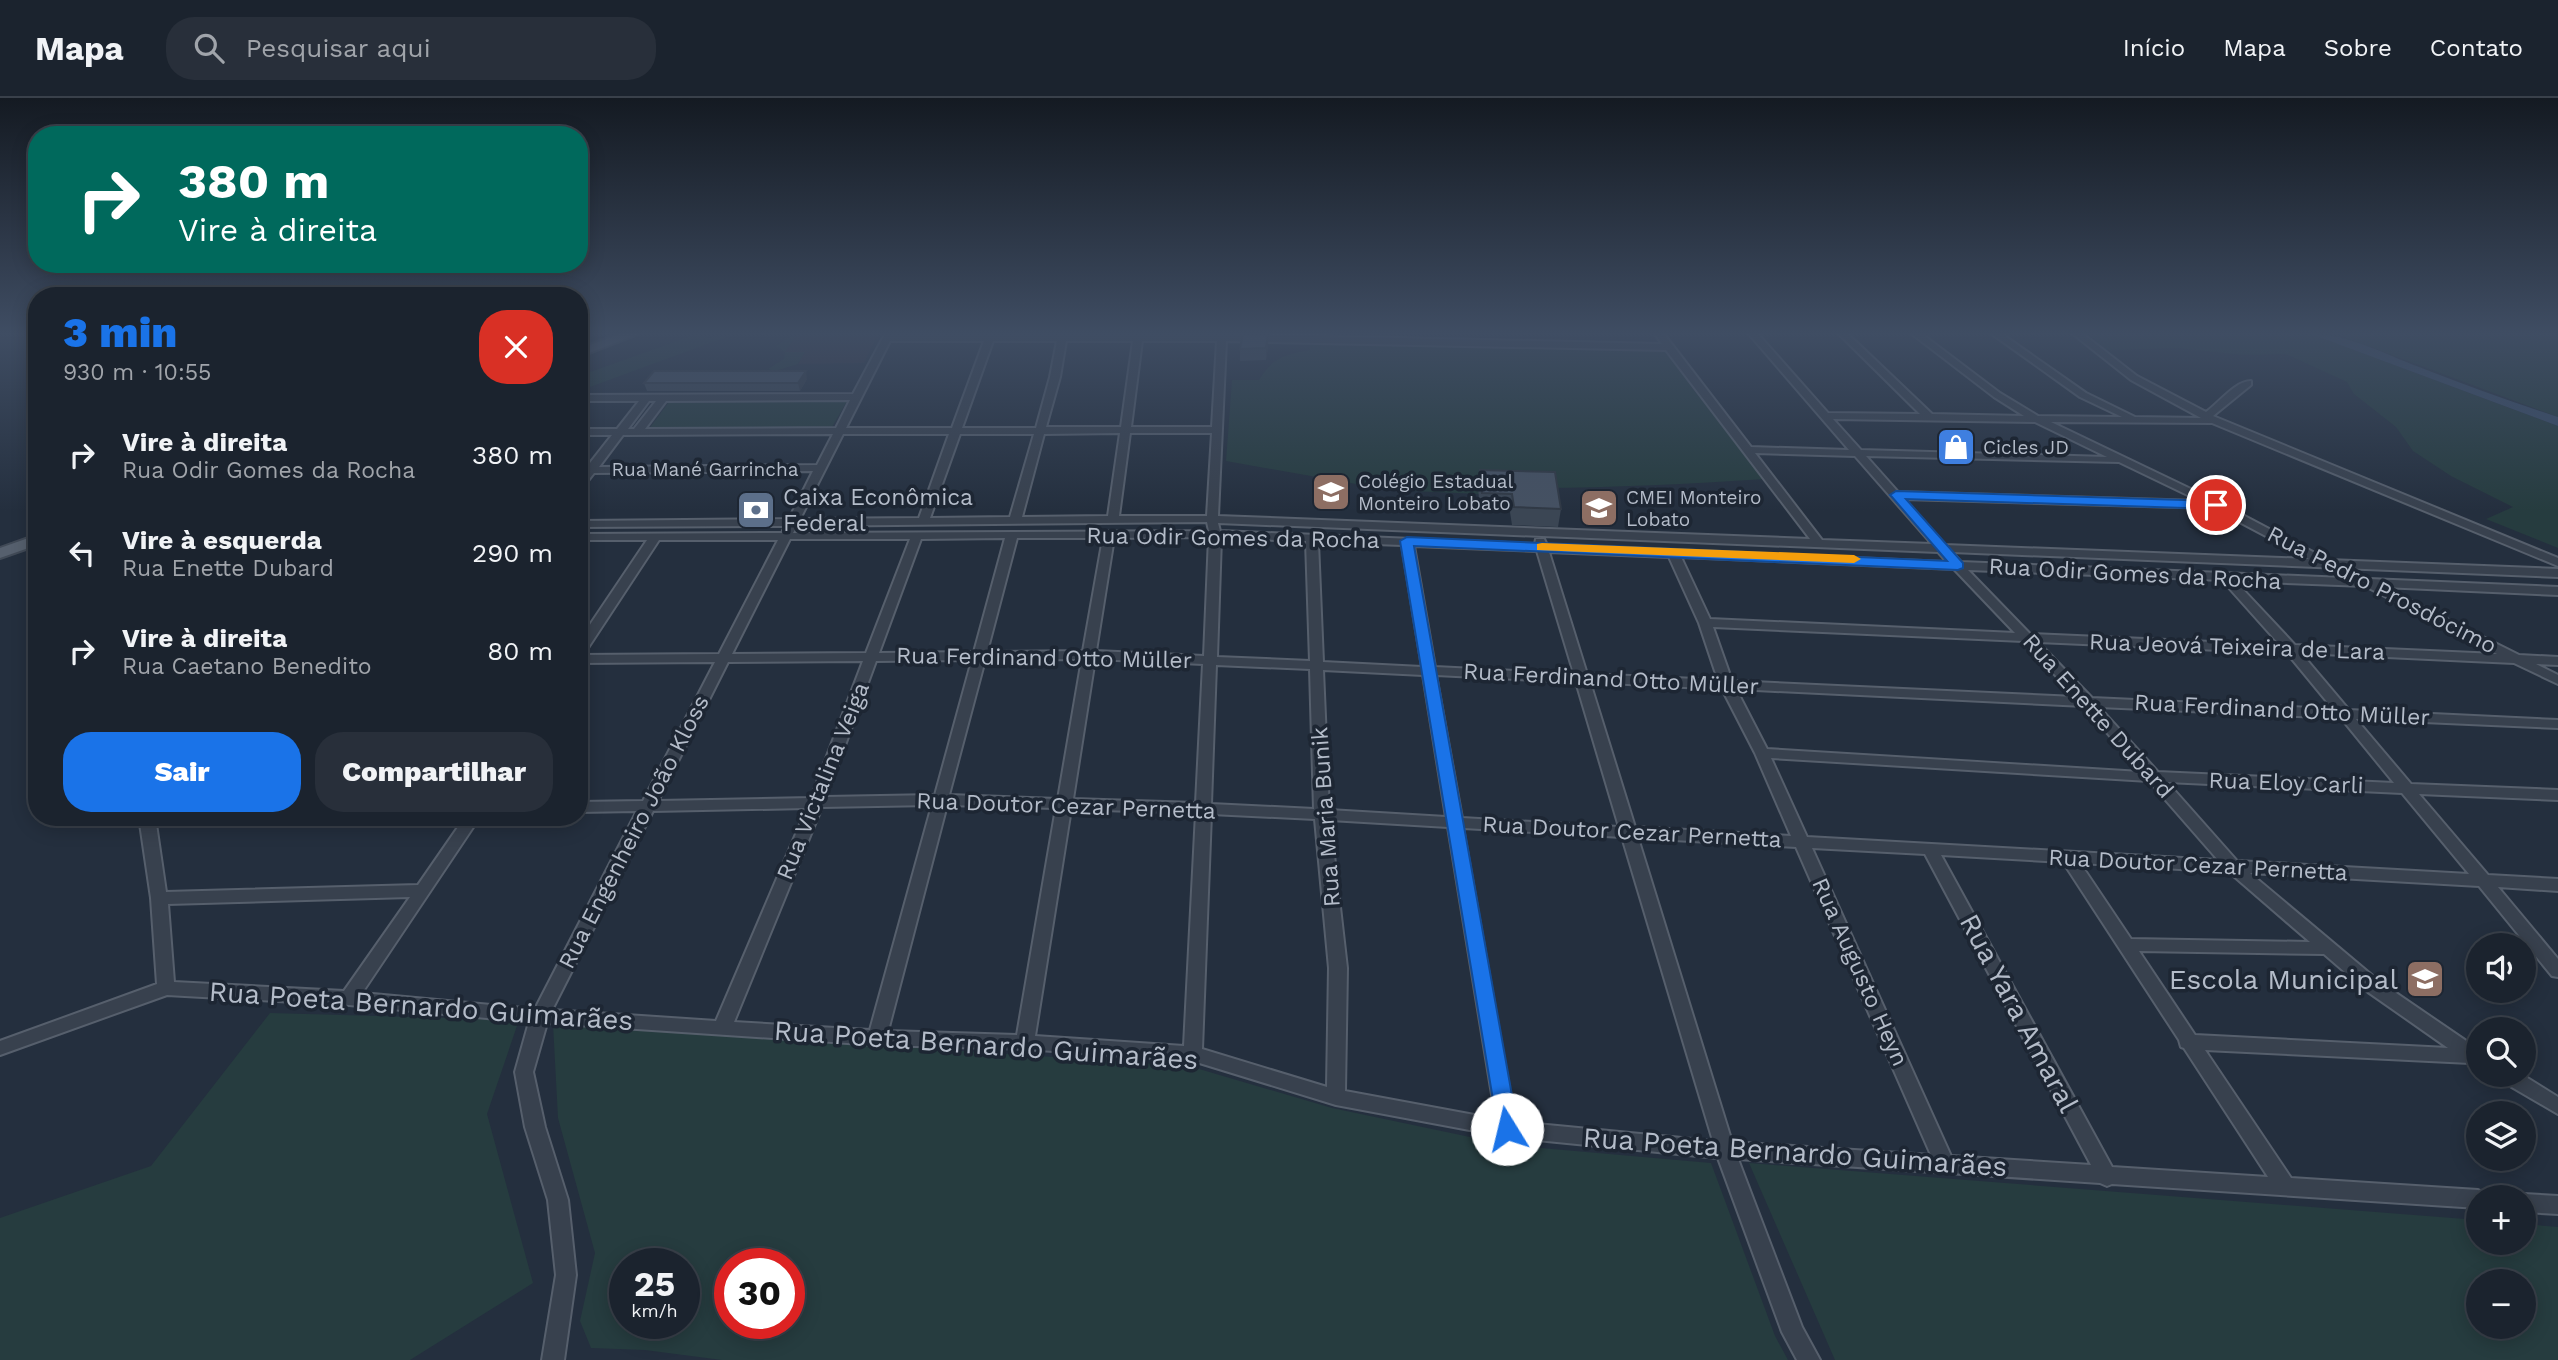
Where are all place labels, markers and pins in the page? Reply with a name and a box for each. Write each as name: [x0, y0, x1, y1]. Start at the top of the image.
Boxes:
shop icon: Cicles JD: [1935, 426, 1977, 468]
place label: Cicles JD: [1983, 436, 2069, 459]
place label: Colégio Estadual Monteiro Lobato: [1358, 470, 1513, 515]
school or university icon: Colégio Estadual Monteiro Lobato: [1310, 471, 1352, 513]
pin: [2186, 475, 2246, 535]
place label: Caixa Econômica Federal: [783, 484, 973, 537]
place label: CMEI Monteiro Lobato: [1626, 486, 1761, 531]
school or university icon: CMEI Monteiro Lobato: [1578, 487, 1620, 529]
bank icon: Caixa Econômica Federal: [735, 489, 777, 531]
school or university icon: Escola Municipal: [2404, 958, 2446, 1000]
place label: Escola Municipal: [2169, 963, 2398, 996]

